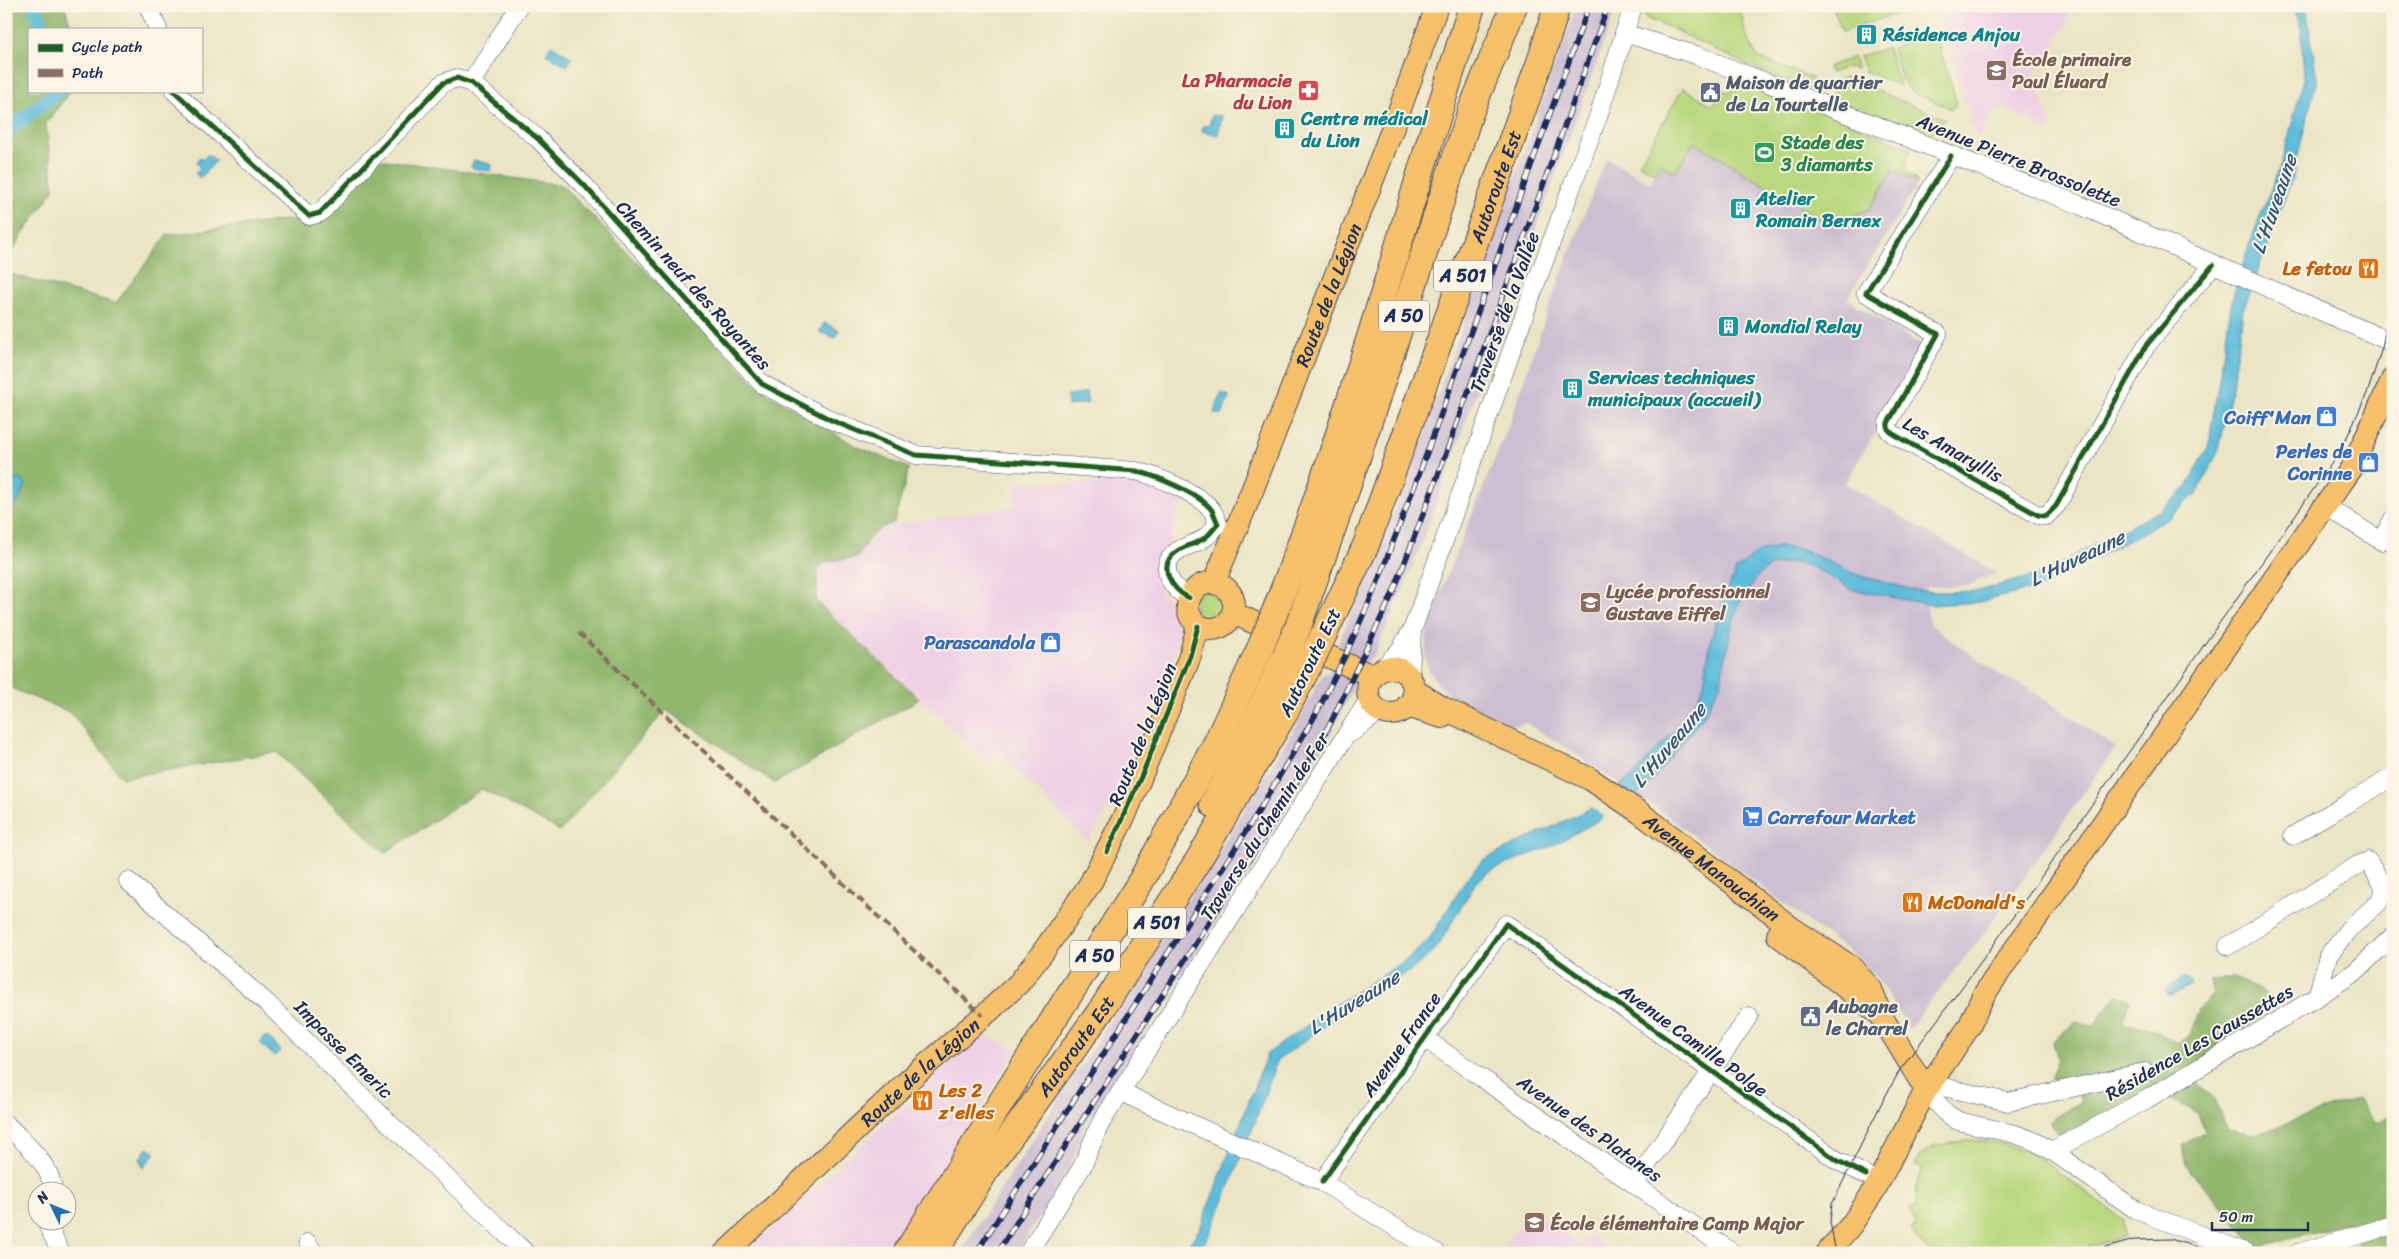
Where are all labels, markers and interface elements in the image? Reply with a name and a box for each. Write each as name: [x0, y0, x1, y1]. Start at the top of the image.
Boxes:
place label: Résidence Anjou: [1882, 18, 2021, 51]
building icon: Résidence Anjou: [1855, 22, 1879, 46]
legend: [28, 28, 202, 92]
text: Cycle path: [72, 34, 143, 60]
place label: École primaire Paul Éluard: [2012, 43, 2132, 98]
school or university icon: École primaire Paul Éluard: [1984, 58, 2008, 82]
text: Path: [72, 60, 103, 86]
place label: La Pharmacie du Lion: [1182, 64, 1293, 119]
place label: Maison de quartier de La Tourtelle: [1725, 66, 1884, 121]
pharmacy icon: La Pharmacie du Lion: [1296, 79, 1320, 103]
public building icon: Maison de quartier de La Tourtelle: [1698, 81, 1722, 105]
place label: Centre médical du Lion: [1300, 102, 1429, 157]
street label: Avenue Pierre Brossolette: [1910, 104, 2126, 217]
building icon: Centre médical du Lion: [1273, 117, 1297, 141]
street label: Autoroute Est: [1460, 125, 1531, 249]
place label: Stade des 3 diamants: [1780, 126, 1874, 181]
sports icon: Stade des 3 diamants: [1753, 141, 1777, 165]
water label: L'Huveaune: [2241, 148, 2308, 259]
place label: Atelier Romain Bernex: [1755, 182, 1882, 237]
street label: Chemin neuf des Royantes: [608, 192, 780, 378]
building icon: Atelier Romain Bernex: [1728, 197, 1752, 221]
street label: Route de la Légion: [1286, 218, 1371, 372]
street label: Traverse de la Vallée: [1460, 226, 1549, 398]
place label: Le fetou: [2282, 252, 2353, 285]
restaurant icon: Le fetou: [2356, 256, 2380, 280]
road number: A 501: [1434, 260, 1492, 292]
road number: A 50: [1379, 300, 1429, 332]
place label: Mondial Relay: [1744, 310, 1863, 343]
building icon: Mondial Relay: [1717, 314, 1741, 338]
place label: Services techniques municipaux (accueil): [1587, 361, 1761, 416]
building icon: Services techniques municipaux (accueil): [1560, 376, 1584, 400]
place label: Coiff'Man: [2223, 401, 2312, 434]
shop icon: Coiff'Man: [2315, 405, 2339, 429]
street label: Les Amaryllis: [1896, 407, 2009, 492]
place label: Perles de Corinne: [2276, 435, 2353, 490]
shop icon: Perles de Corinne: [2356, 450, 2380, 474]
water label: L'Huveaune: [2023, 519, 2133, 597]
place label: Lycée professionnel Gustave Eiffel: [1605, 575, 1772, 630]
school or university icon: Lycée professionnel Gustave Eiffel: [1578, 590, 1602, 614]
street label: Autoroute Est: [1268, 602, 1350, 723]
place label: Parascandola: [924, 626, 1035, 659]
shop icon: Parascandola: [1039, 630, 1063, 654]
street label: Route de la Légion: [1099, 658, 1186, 811]
water label: L'Huveaune: [1623, 693, 1717, 796]
street label: Traverse du Chemin de Fer: [1191, 724, 1339, 927]
place label: Carrefour Market: [1767, 801, 1916, 834]
street label: Avenue Manouchian: [1635, 804, 1787, 931]
supermarket icon: Carrefour Market: [1740, 805, 1764, 829]
place label: McDonald's: [1927, 886, 2026, 919]
restaurant icon: McDonald's: [1900, 890, 1924, 914]
road number: A 501: [1128, 908, 1186, 938]
road number: A 50: [1070, 940, 1120, 971]
water label: L'Huveaune: [1301, 959, 1409, 1045]
street label: Avenue Camille Polge: [1611, 974, 1775, 1106]
street label: Résidence Les Caussettes: [2099, 975, 2300, 1110]
street label: Avenue France: [1352, 984, 1450, 1105]
street label: Autoroute Est: [1028, 989, 1124, 1105]
place label: Aubagne le Charrel: [1825, 990, 1909, 1045]
street label: Impasse Emeric: [285, 991, 402, 1107]
public building icon: Aubagne le Charrel: [1798, 1005, 1822, 1029]
street label: Route de la Légion: [852, 1009, 988, 1135]
street label: Avenue des Platanes: [1509, 1065, 1670, 1191]
place label: Les 2 z'elles: [938, 1074, 996, 1129]
restaurant icon: Les 2 z'elles: [911, 1089, 935, 1113]
north arrow: [28, 1182, 78, 1232]
text: N: [30, 1185, 56, 1210]
scale bar: [2212, 1199, 2308, 1231]
text: 50 m: [2219, 1204, 2254, 1230]
place label: École élémentaire Camp Major: [1550, 1207, 1805, 1240]
school or university icon: École élémentaire Camp Major: [1522, 1211, 1546, 1235]

